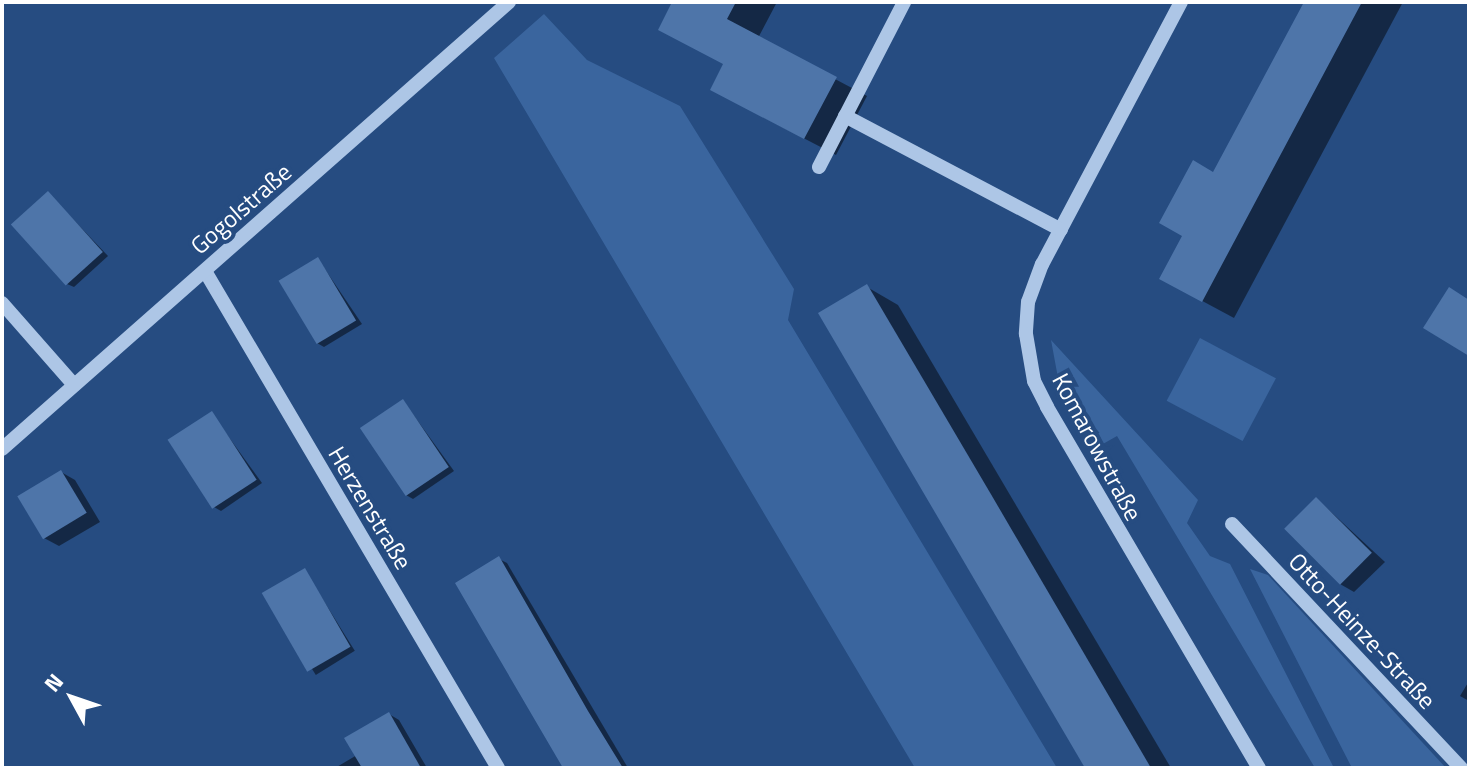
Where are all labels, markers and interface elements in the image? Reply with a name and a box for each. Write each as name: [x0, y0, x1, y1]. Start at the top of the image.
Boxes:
street label: Gogolstraße: [185, 158, 297, 260]
street label: Komarowstraße: [1046, 368, 1148, 526]
street label: Herzenstraße: [322, 441, 418, 575]
street label: Otto-Heinze-Straße: [1282, 547, 1442, 715]
north arrow: [32, 658, 112, 738]
text: N: [36, 666, 72, 699]

